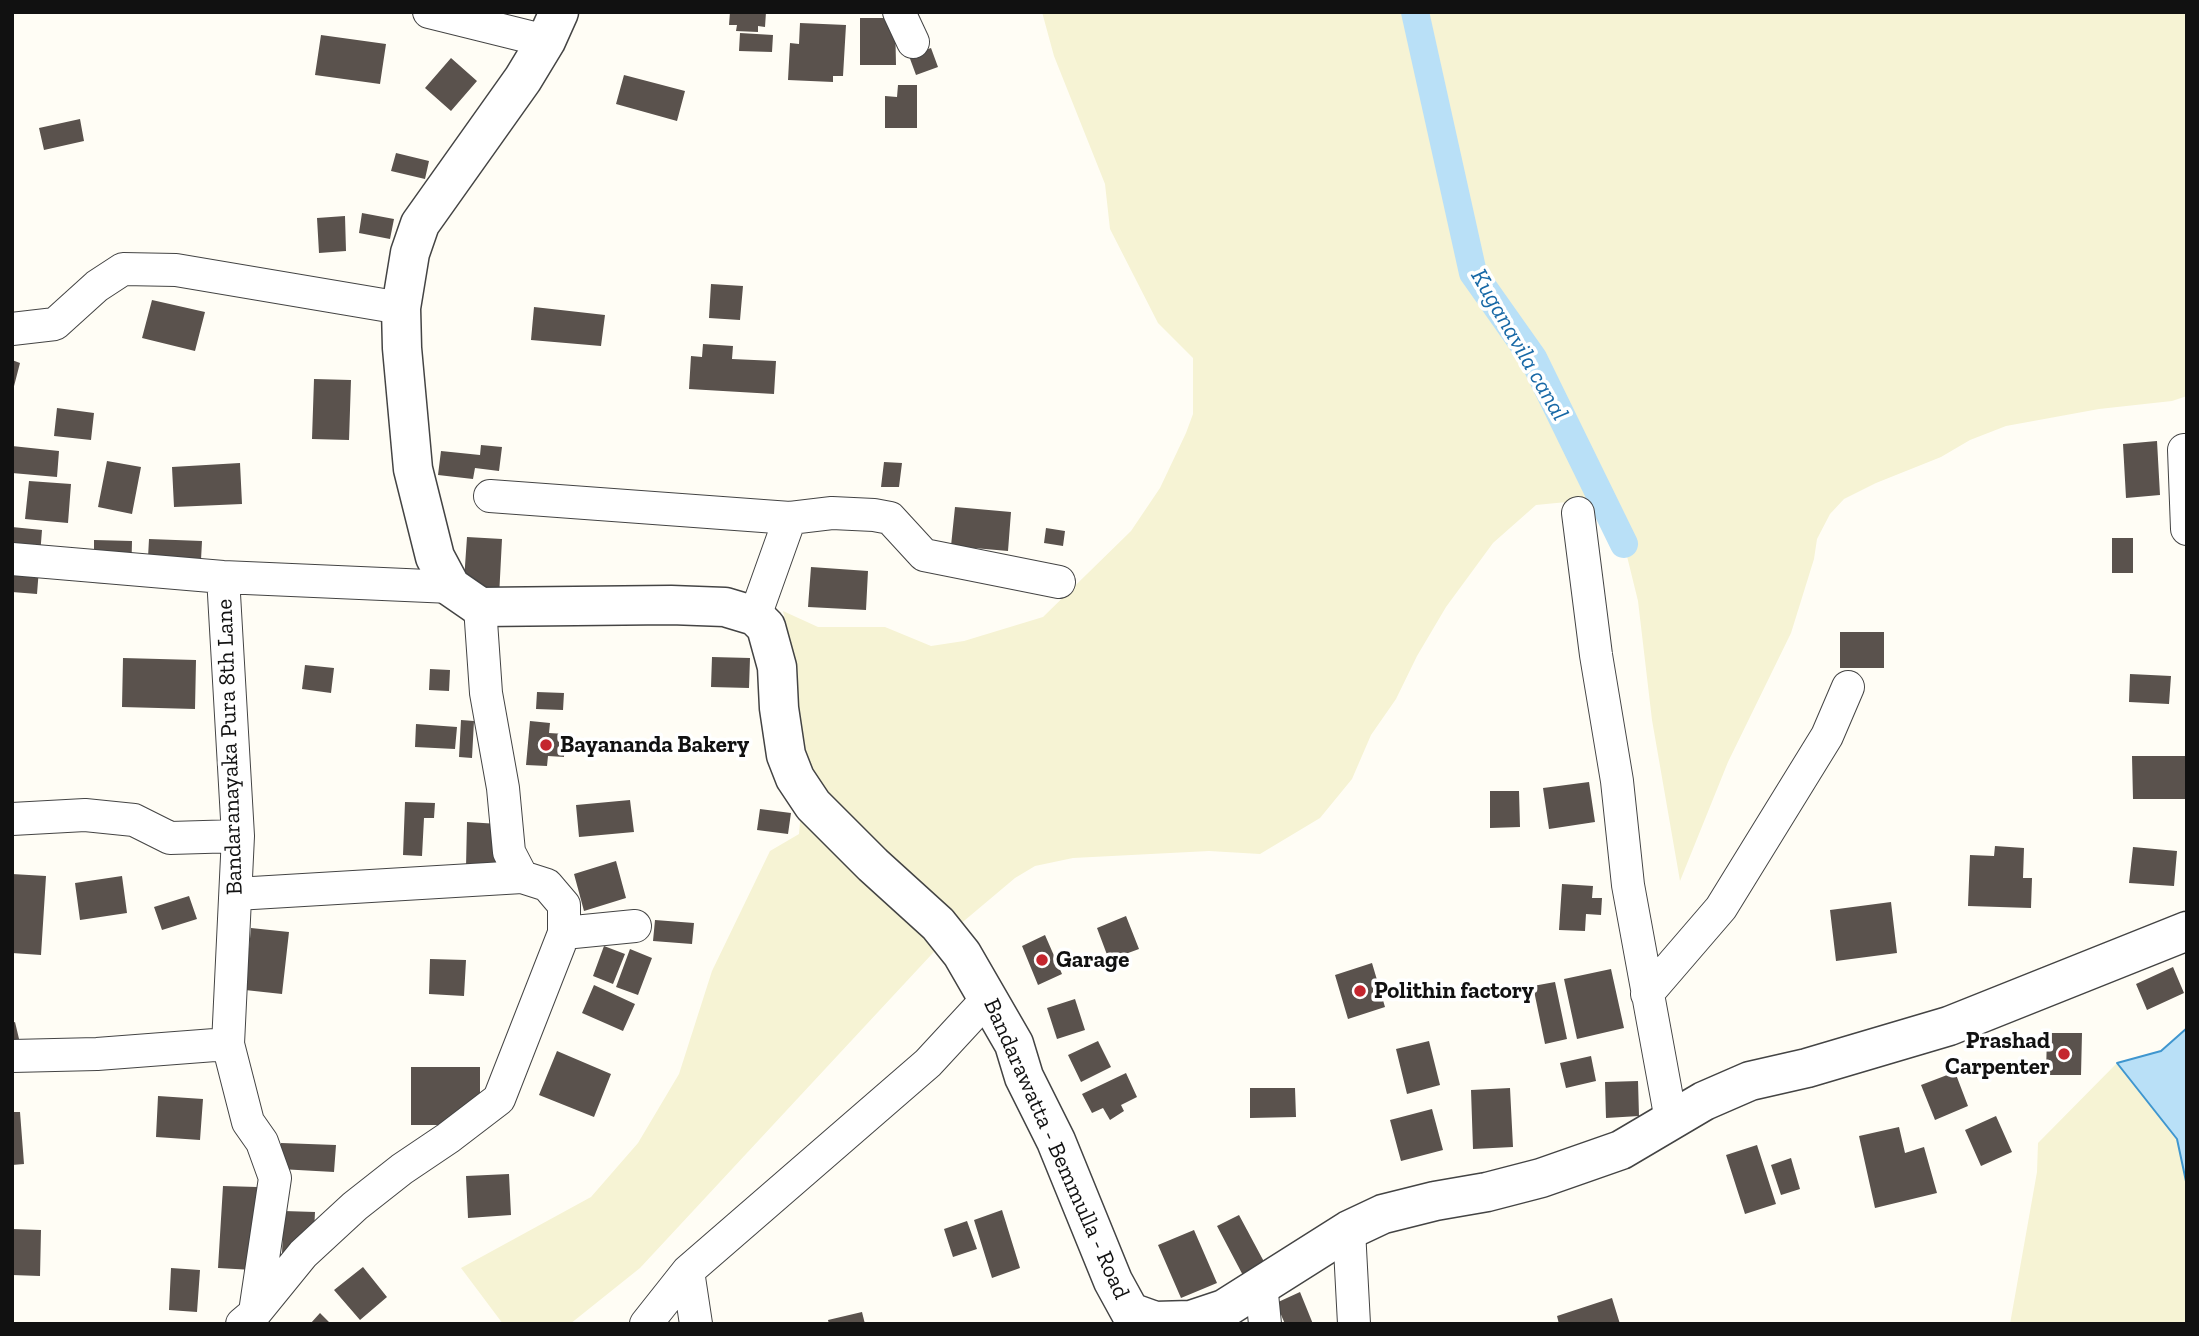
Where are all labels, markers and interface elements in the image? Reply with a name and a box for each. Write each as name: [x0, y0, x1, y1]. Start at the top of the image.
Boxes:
water label: Kuganavila canal: [1464, 264, 1574, 426]
street label: Bandaranayaka Pura 8th Lane: [211, 598, 249, 896]
place label: Bayananda Bakery: [560, 731, 749, 759]
marker: Bayananda Bakery: [538, 737, 554, 753]
place label: Garage: [1056, 946, 1129, 974]
marker: Garage: [1034, 952, 1050, 968]
place label: Polithin factory: [1374, 977, 1534, 1005]
marker: Polithin factory: [1352, 983, 1368, 999]
street label: Bandarawatta - Bemmulla - Road: [977, 994, 1135, 1304]
place label: Prashad Carpenter: [1945, 1027, 2050, 1081]
marker: Prashad Carpenter: [2056, 1046, 2072, 1062]

